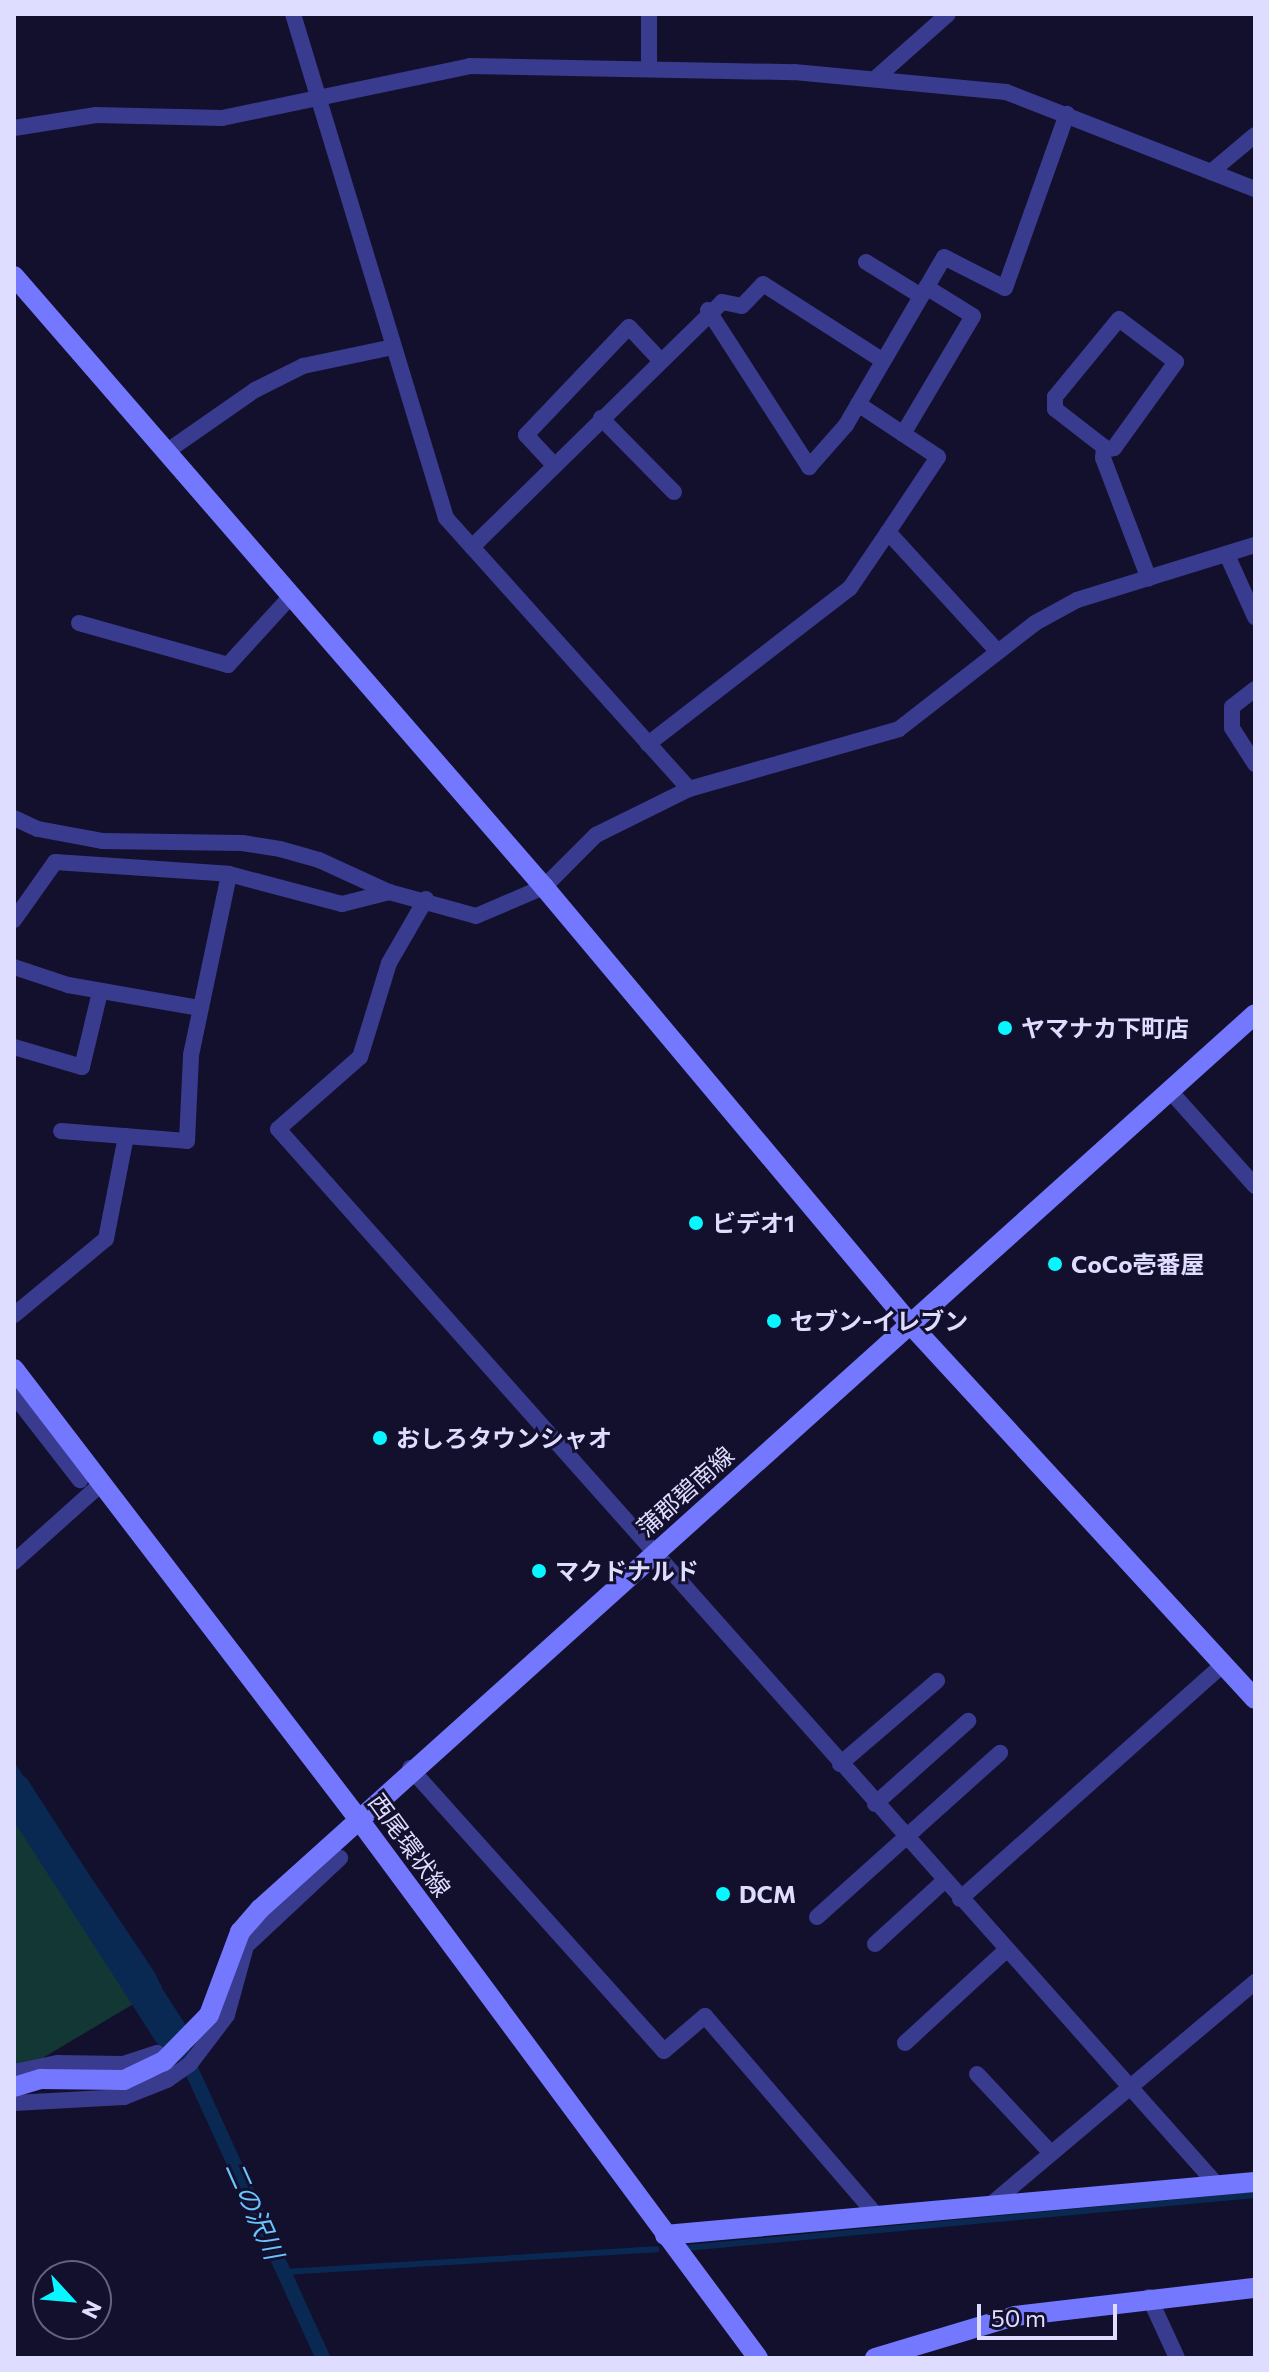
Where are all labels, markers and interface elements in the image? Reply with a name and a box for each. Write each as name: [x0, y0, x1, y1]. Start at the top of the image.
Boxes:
place label: ヤマナカ下町店: [1021, 1014, 1189, 1042]
marker: ヤマナカ下町店: [996, 1019, 1014, 1037]
place label: ビデオ1: [712, 1209, 795, 1237]
marker: ビデオ1: [687, 1214, 705, 1232]
place label: CoCo壱番屋: [1071, 1250, 1204, 1278]
marker: CoCo壱番屋: [1046, 1255, 1064, 1273]
place label: セブン-イレブン: [790, 1307, 968, 1335]
marker: セブン-イレブン: [765, 1312, 783, 1330]
place label: おしろタウンシャオ: [396, 1424, 612, 1452]
marker: おしろタウンシャオ: [371, 1429, 389, 1447]
street label: 蒲郡碧南線: [631, 1440, 739, 1542]
place label: マクドナルド: [555, 1557, 699, 1585]
marker: マクドナルド: [530, 1562, 548, 1580]
street label: 西尾環状線: [363, 1788, 457, 1902]
place label: DCM: [739, 1880, 796, 1908]
marker: DCM: [714, 1885, 732, 1903]
water label: 二の沢川: [220, 2156, 290, 2264]
north arrow: [32, 2260, 112, 2340]
scale bar: [981, 2288, 1121, 2338]
text: N: [76, 2297, 108, 2323]
text: 50 m: [991, 2303, 1046, 2332]

